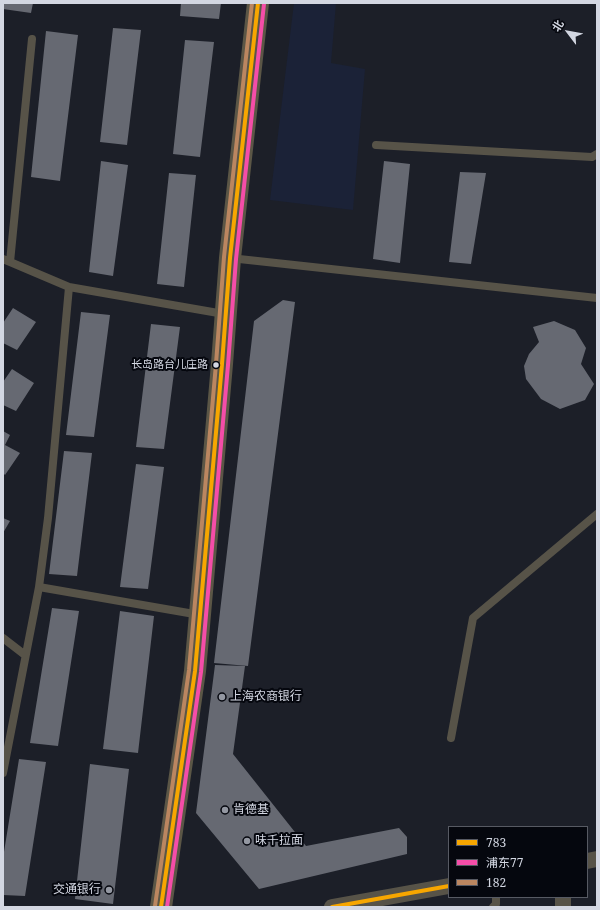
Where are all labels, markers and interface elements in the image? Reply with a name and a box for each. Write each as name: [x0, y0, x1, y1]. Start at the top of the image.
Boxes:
north arrow: [548, 12, 588, 52]
text: 北: [548, 17, 567, 34]
place label: 长岛路台儿庄路: [131, 358, 208, 372]
marker: 长岛路台儿庄路: [211, 360, 221, 370]
place label: 上海农商银行: [230, 690, 302, 704]
marker: 上海农商银行: [217, 692, 227, 702]
place label: 肯德基: [233, 803, 269, 817]
marker: 肯德基: [220, 805, 230, 815]
legend: [448, 826, 588, 898]
place label: 味千拉面: [255, 834, 303, 848]
text: 783: [486, 834, 506, 851]
marker: 味千拉面: [242, 836, 252, 846]
text: 浦东77: [486, 854, 523, 871]
text: 182: [486, 874, 506, 891]
place label: 交通银行: [53, 883, 101, 897]
marker: 交通银行: [104, 885, 114, 895]

